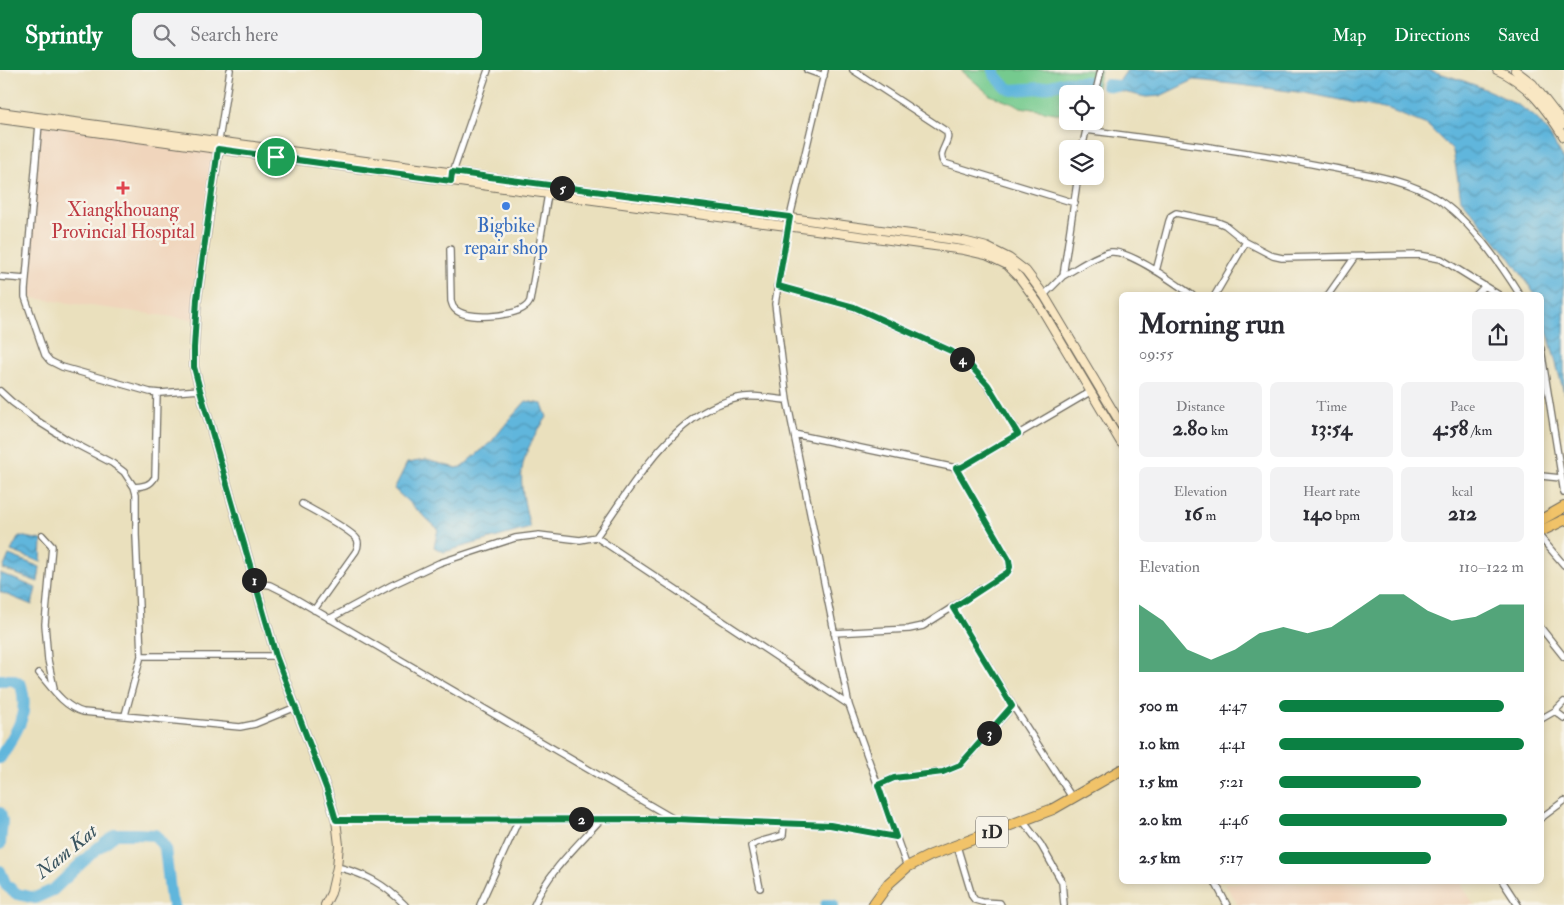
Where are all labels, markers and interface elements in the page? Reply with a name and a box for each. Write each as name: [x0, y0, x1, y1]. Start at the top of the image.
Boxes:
search box: [132, 13, 482, 58]
text: Sprintly: [25, 20, 102, 51]
icon: search: [150, 21, 178, 49]
text: Search here: [190, 23, 278, 47]
text: Map: [1333, 24, 1366, 47]
text: Directions: [1394, 24, 1470, 47]
text: Saved: [1498, 24, 1539, 47]
map controls: [1059, 85, 1104, 185]
button: locate: [1059, 85, 1104, 130]
pin: [255, 136, 297, 178]
button: layers: [1059, 140, 1104, 185]
icon: arrive: [262, 143, 290, 171]
pin: 5: [550, 176, 574, 200]
text: 5: [559, 180, 566, 197]
marker: Xiangkhouang Provincial Hospital: [116, 181, 130, 195]
place label: Xiangkhouang Provincial Hospital: [51, 198, 195, 245]
marker: Bigbike repair shop: [500, 200, 512, 212]
place label: Bigbike repair shop: [464, 214, 548, 261]
text: Morning run: [1139, 307, 1285, 342]
button: share: [1472, 309, 1524, 361]
text: 09:55: [1139, 344, 1173, 364]
pin: 4: [950, 346, 974, 372]
text: 4: [959, 351, 966, 368]
text: Distance: [1176, 398, 1225, 415]
text: Time: [1316, 398, 1347, 415]
text: Pace: [1450, 398, 1475, 415]
text: 2.80: [1173, 415, 1208, 442]
text: 13:54: [1311, 415, 1352, 442]
text: 4:58: [1433, 415, 1468, 442]
text: km: [1208, 422, 1228, 439]
text: /km: [1468, 422, 1492, 439]
text: Elevation: [1174, 483, 1227, 500]
text: Heart rate: [1303, 483, 1360, 500]
text: kcal: [1452, 483, 1473, 500]
text: 16: [1185, 500, 1203, 527]
text: 140: [1303, 500, 1332, 527]
text: 212: [1448, 500, 1477, 527]
text: m: [1203, 507, 1216, 524]
text: bpm: [1332, 507, 1360, 524]
text: Elevation: [1139, 557, 1200, 577]
text: 110–122 m: [1459, 557, 1524, 577]
pin: 1: [242, 568, 266, 592]
text: 1: [252, 572, 257, 589]
text: 500 m: [1139, 696, 1178, 716]
text: 4:47: [1219, 696, 1247, 716]
pin: 3: [976, 720, 1002, 746]
text: 3: [987, 725, 992, 742]
text: 1.0 km: [1139, 734, 1179, 754]
text: 4:41: [1219, 734, 1246, 754]
text: 1.5 km: [1139, 772, 1178, 792]
text: 5:21: [1219, 772, 1244, 792]
pin: 2: [568, 806, 594, 832]
text: 2.0 km: [1139, 810, 1182, 830]
text: 4:46: [1219, 810, 1248, 830]
text: 2: [578, 811, 585, 828]
road number: 1D: [976, 816, 1008, 848]
water label: Nam Kat: [29, 818, 103, 885]
text: 2.5 km: [1139, 848, 1180, 868]
text: 5:17: [1219, 848, 1243, 868]

